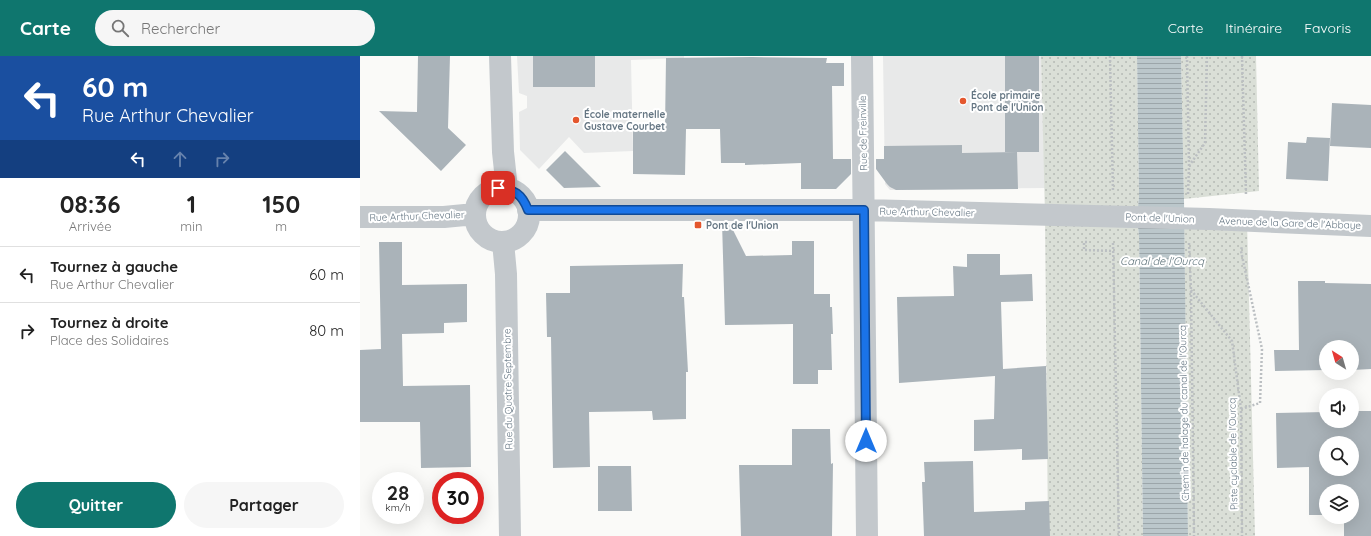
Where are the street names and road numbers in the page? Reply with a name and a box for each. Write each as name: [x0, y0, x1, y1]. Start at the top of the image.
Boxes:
street label: Rue de Freinville: [856, 95, 870, 171]
street label: Rue Arthur Chevalier: [879, 205, 975, 219]
street label: Rue Arthur Chevalier: [369, 208, 465, 224]
street label: Pont de l'Union: [1125, 210, 1195, 226]
street label: Avenue de la Gare de l'Abbaye: [1219, 214, 1362, 232]
street label: Chemin de halage du canal de l'Ourcq: [1176, 325, 1192, 501]
street label: Rue du Quatre Septembre: [500, 328, 516, 450]
street label: Piste cyclable de l'Ourcq: [1226, 398, 1240, 510]

